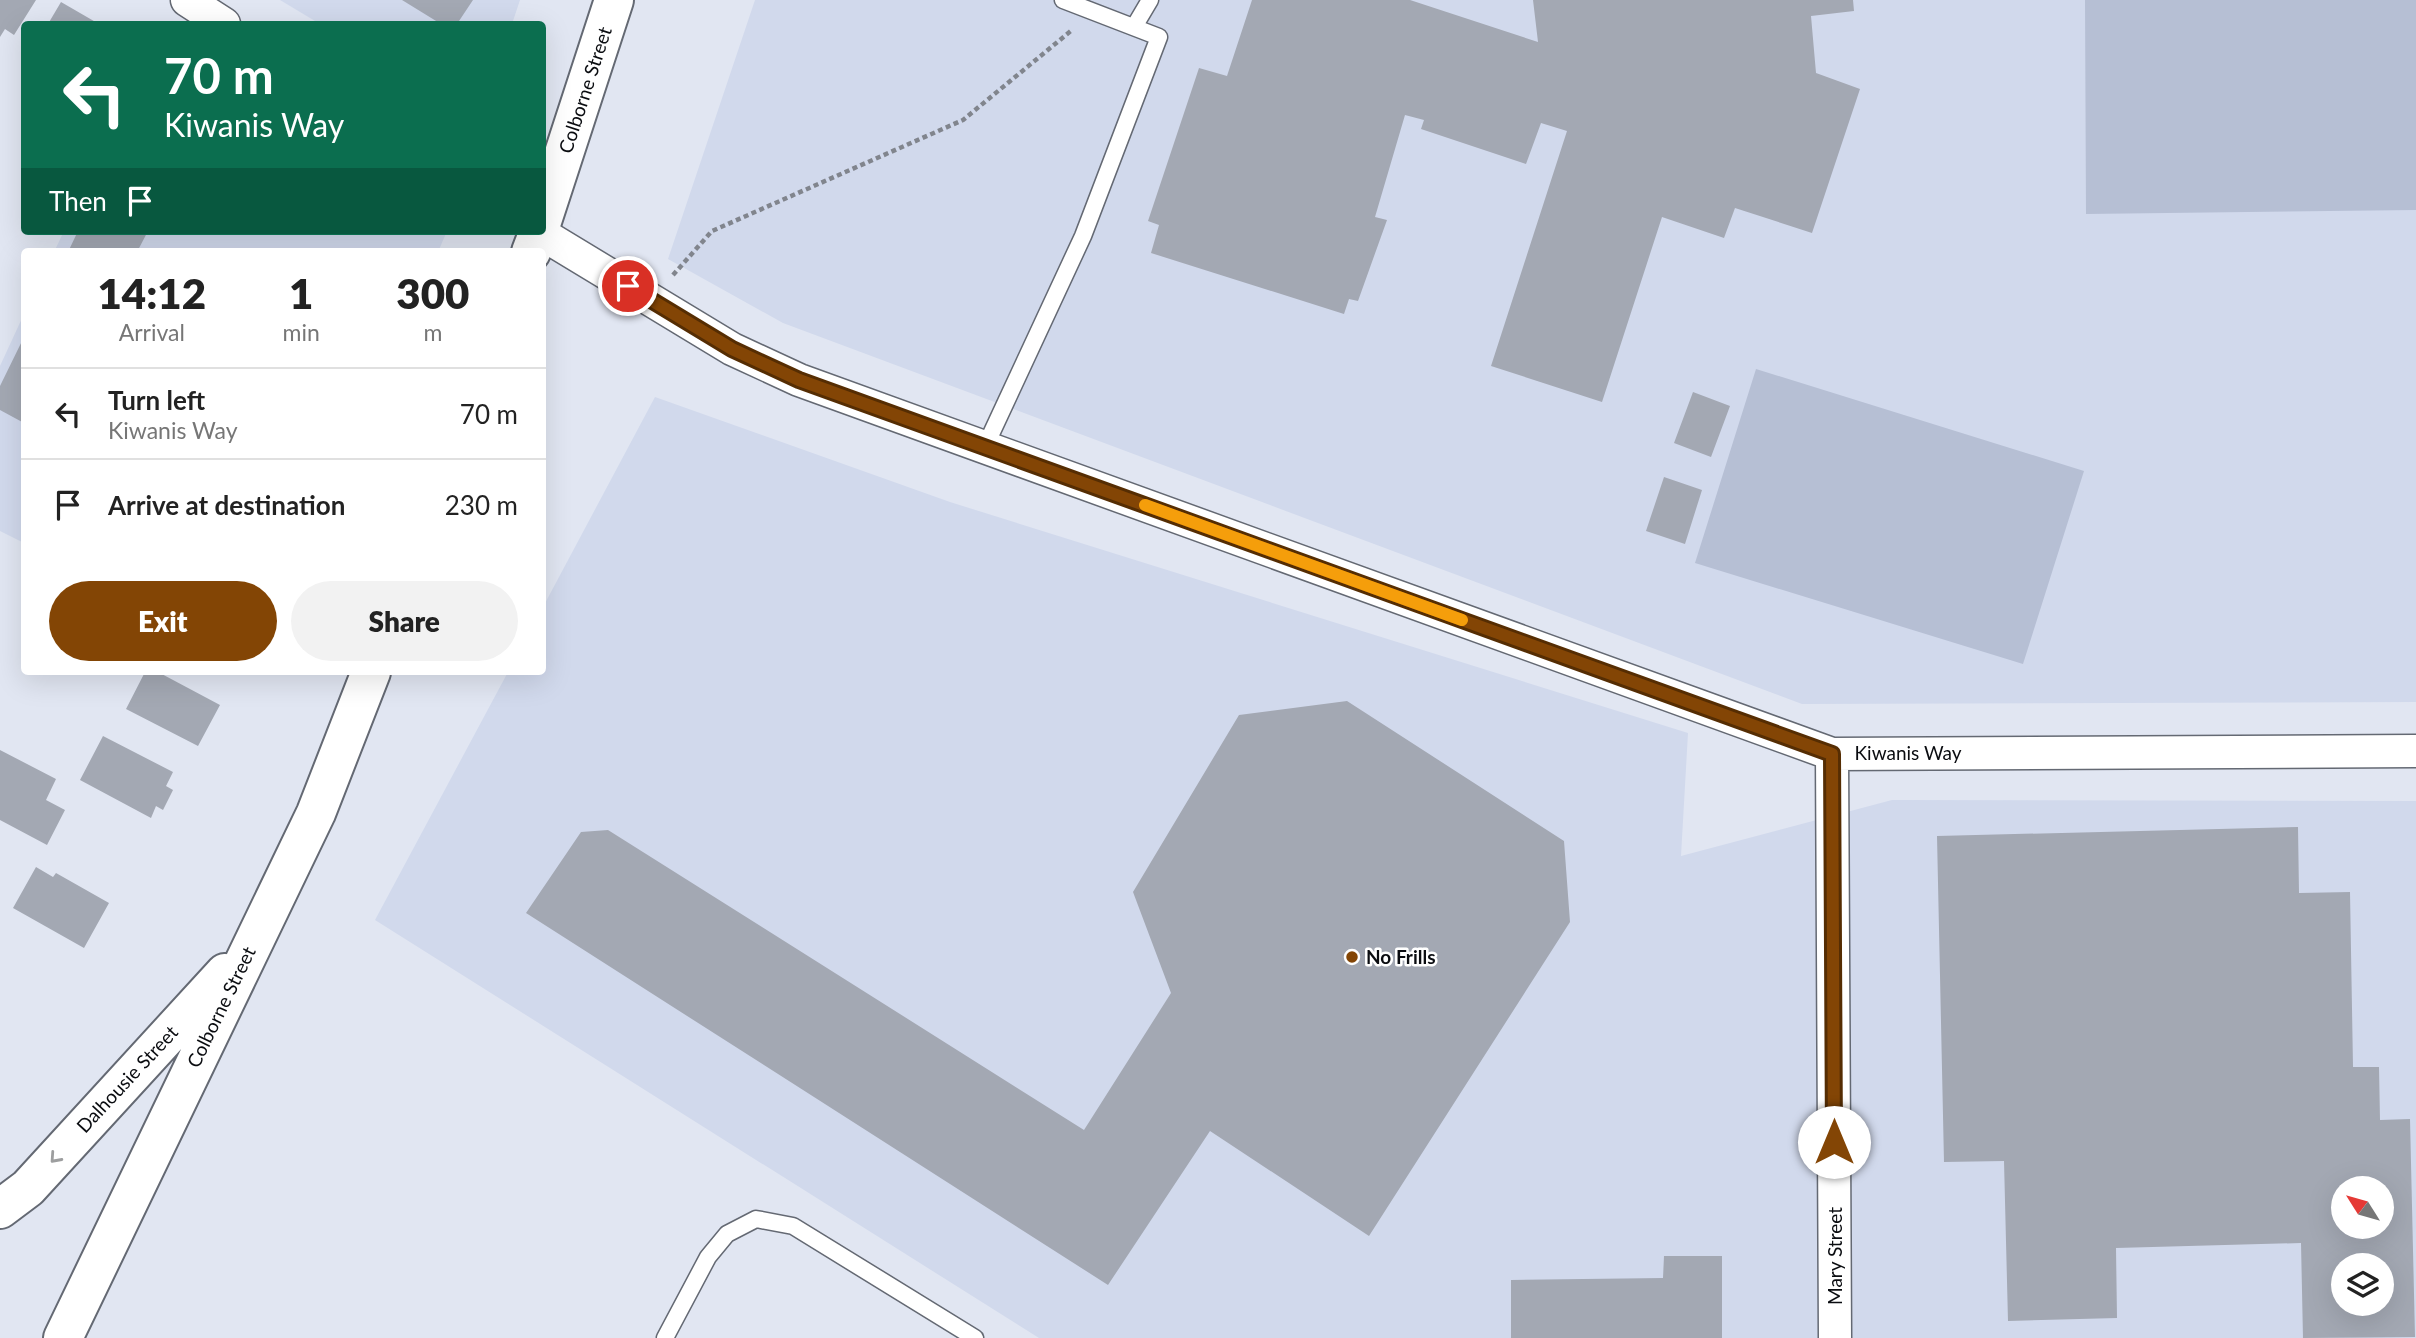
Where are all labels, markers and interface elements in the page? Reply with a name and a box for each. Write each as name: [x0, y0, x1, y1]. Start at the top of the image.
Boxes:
street label: Colborne Street: [553, 24, 616, 156]
text: 70 m: [164, 46, 274, 104]
icon: left: [49, 49, 140, 140]
text: Kiwanis Way: [164, 105, 344, 144]
icon: arrive: [121, 182, 159, 220]
text: Then: [49, 185, 107, 217]
pin: [598, 256, 658, 316]
icon: arrive: [609, 267, 647, 305]
text: 14:12: [98, 268, 206, 318]
text: 1: [289, 268, 313, 318]
text: 300: [396, 268, 469, 318]
text: Arrival: [119, 318, 185, 346]
text: min: [283, 318, 320, 346]
text: m: [423, 318, 442, 346]
text: Turn left: [108, 384, 205, 416]
icon: left: [49, 395, 87, 433]
text: 70 m: [460, 398, 518, 430]
text: Kiwanis Way: [108, 416, 238, 444]
icon: arrive: [49, 486, 87, 524]
text: Arrive at destination: [108, 489, 345, 521]
text: 230 m: [445, 489, 518, 521]
button: Exit: [49, 581, 277, 661]
button: Share: [291, 581, 518, 661]
street label: Kiwanis Way: [1854, 741, 1962, 764]
street label: Colborne Street: [181, 942, 260, 1071]
place label: No Frills: [1366, 945, 1436, 968]
marker: No Frills: [1344, 949, 1360, 965]
street label: Dalhousie Street: [71, 1020, 182, 1137]
position arrow: [1797, 1105, 1871, 1179]
one-way arrow: [50, 1150, 63, 1163]
north arrow: [2331, 1176, 2394, 1239]
map controls: [2331, 1176, 2394, 1316]
street label: Mary Street: [1823, 1207, 1846, 1305]
button: layers: [2331, 1253, 2394, 1316]

